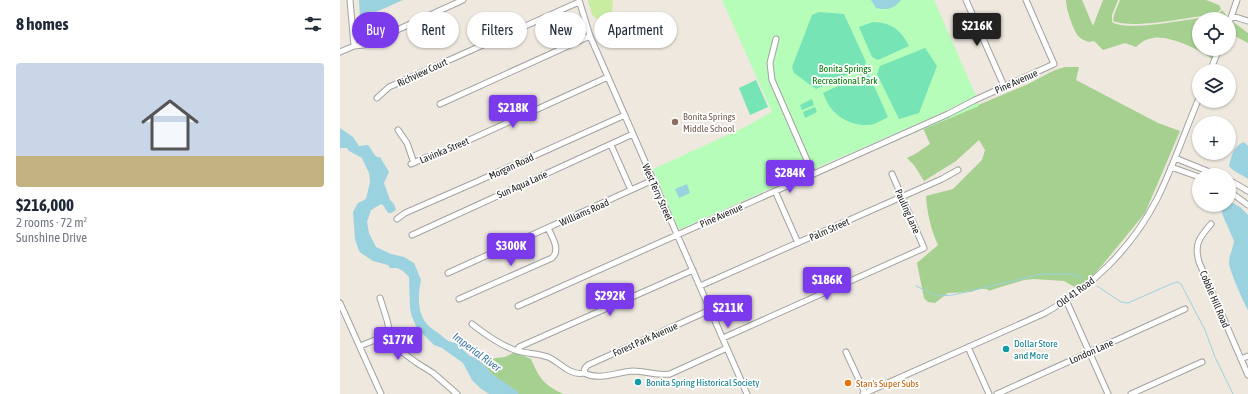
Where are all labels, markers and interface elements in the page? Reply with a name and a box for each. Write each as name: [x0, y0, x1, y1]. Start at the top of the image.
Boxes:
chip: Buy: [352, 12, 399, 48]
chip: Rent: [407, 12, 459, 48]
chip: Filters: [467, 12, 527, 48]
chip: New: [535, 12, 586, 48]
chip: Apartment: [594, 12, 677, 48]
map controls: [1192, 12, 1236, 212]
button: locate: [1192, 12, 1236, 56]
icon: filters: [302, 13, 324, 35]
pin: $216K: [949, 13, 1005, 47]
text: 8 homes: [16, 14, 69, 34]
text: $216K: [962, 18, 992, 33]
street label: Richview Court: [396, 56, 449, 89]
park label: Bonita Springs Recreational Park: [812, 63, 878, 86]
button: layers: [1192, 64, 1236, 108]
street label: Pine Avenue: [993, 67, 1040, 96]
icon: home: [134, 89, 206, 161]
pin: $218K: [485, 95, 541, 129]
text: $218K: [498, 100, 528, 115]
place label: Bonita Springs Middle School: [683, 111, 736, 134]
button: +: [1192, 116, 1236, 160]
marker: Bonita Springs Middle School: [670, 117, 680, 127]
street label: Lavinka Street: [418, 135, 470, 166]
street label: Morgan Road: [487, 151, 536, 182]
pin: $284K: [762, 160, 818, 194]
street label: West Terry Street: [640, 162, 675, 222]
text: $284K: [775, 165, 805, 180]
street label: Sun Aqua Lane: [495, 168, 549, 200]
button: −: [1192, 168, 1236, 212]
street label: Pauling Lane: [893, 187, 922, 236]
text: $216,000: [16, 195, 74, 215]
street label: Williams Road: [558, 197, 611, 228]
street label: Pine Avenue: [698, 201, 745, 230]
text: 2 rooms · 72 m²: [16, 215, 87, 230]
street label: Palm Street: [808, 216, 851, 243]
text: Sunshine Drive: [16, 230, 87, 245]
pin: $300K: [483, 233, 539, 267]
text: $300K: [496, 238, 526, 253]
pin: $186K: [799, 267, 855, 301]
street label: Cobble Hill Road: [1198, 269, 1232, 330]
text: $186K: [812, 272, 842, 287]
street label: Old 41 Road: [1054, 275, 1097, 310]
pin: $292K: [582, 283, 638, 317]
text: $292K: [595, 288, 625, 303]
pin: $211K: [700, 295, 756, 329]
text: $211K: [713, 300, 743, 315]
street label: Forest Park Avenue: [611, 320, 680, 359]
pin: $177K: [370, 327, 426, 361]
water label: Imperial River: [451, 330, 504, 374]
text: $177K: [383, 332, 413, 347]
street label: London Lane: [1067, 337, 1115, 366]
place label: Dollar Store and More: [1014, 338, 1058, 361]
marker: Dollar Store and More: [1001, 344, 1011, 354]
marker: Bonita Spring Historical Society: [633, 377, 643, 387]
place label: Bonita Spring Historical Society: [646, 377, 759, 388]
marker: Stan's Super Subs: [843, 378, 853, 388]
place label: Stan's Super Subs: [856, 378, 919, 389]

